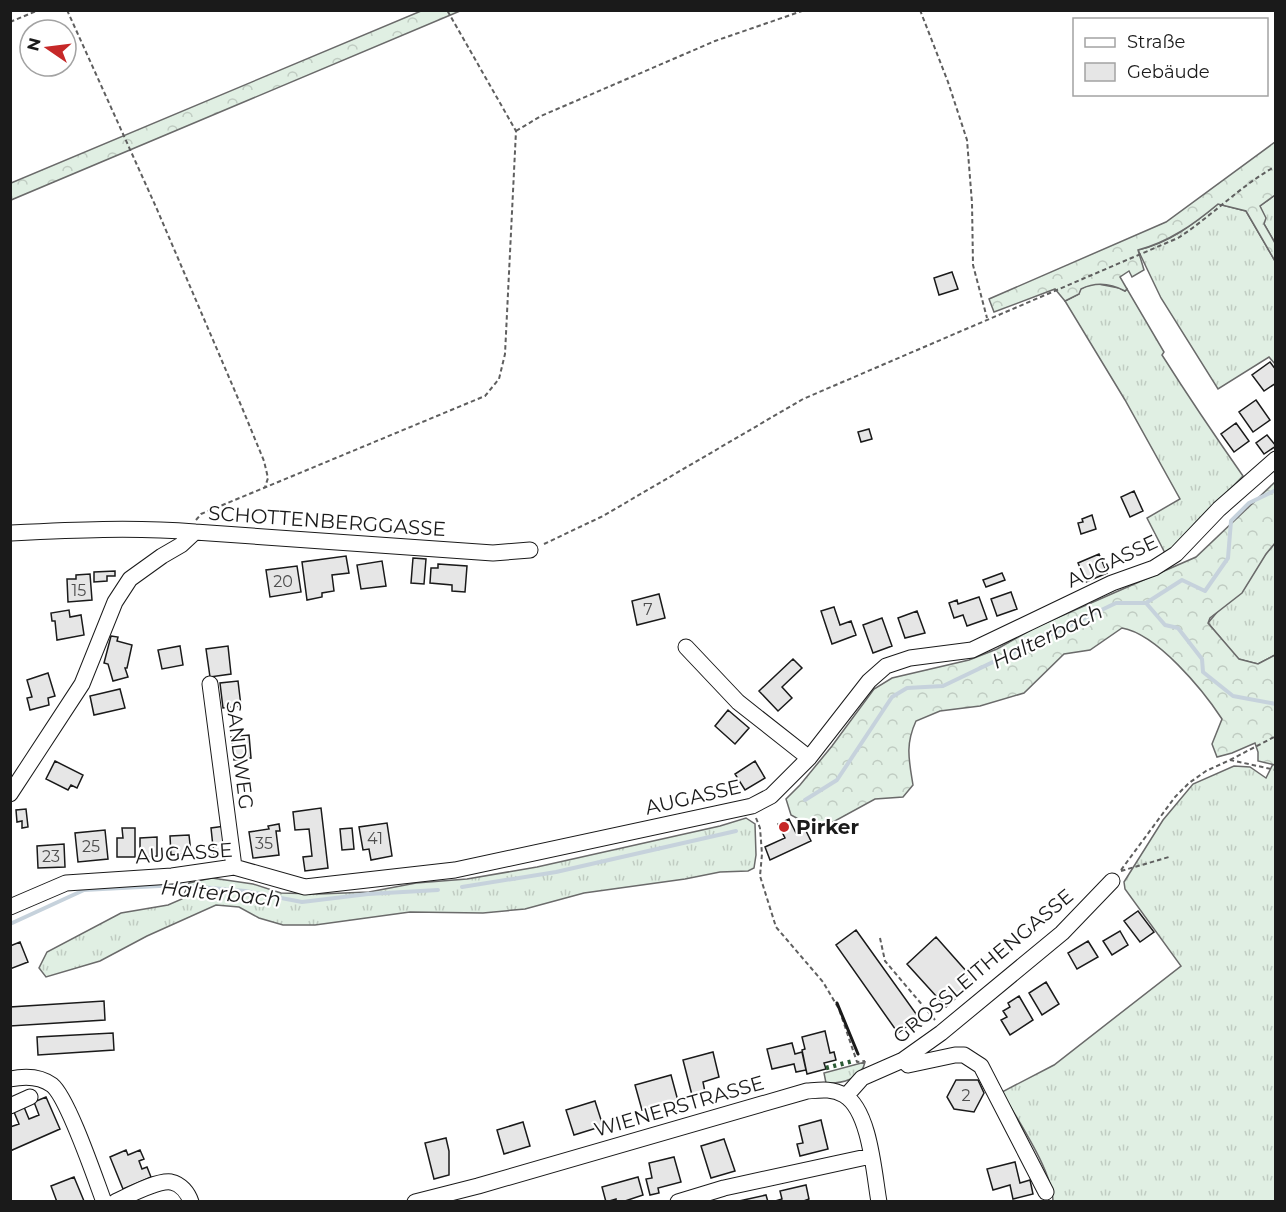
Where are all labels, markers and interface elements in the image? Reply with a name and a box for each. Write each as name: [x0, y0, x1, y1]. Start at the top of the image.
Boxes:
north arrow: [18, 18, 78, 78]
legend: [1073, 18, 1268, 96]
text: Straße: [1127, 31, 1186, 53]
text: N: [23, 36, 45, 53]
text: Gebäude: [1127, 61, 1210, 83]
street label: SCHOTTENBERGGASSE: [207, 501, 447, 541]
street label: AUGASSE: [1063, 529, 1161, 593]
house number: 20: [273, 572, 293, 591]
house number: 15: [72, 581, 86, 600]
water label: Halterbach: [987, 598, 1107, 674]
house number: 7: [643, 600, 653, 619]
street label: SANDWEG: [221, 699, 259, 811]
street label: AUGASSE: [643, 774, 743, 820]
place label: Pirker: [796, 815, 859, 839]
marker: Pirker: [777, 820, 791, 834]
house number: 41: [367, 829, 383, 848]
house number: 35: [255, 834, 273, 853]
house number: 25: [82, 837, 100, 856]
street label: AUGASSE: [134, 838, 234, 868]
house number: 23: [42, 847, 60, 866]
water label: Halterbach: [160, 874, 282, 912]
street label: GROSSLEITHENGASSE: [888, 884, 1078, 1048]
street label: WIENERSTRASSE: [591, 1070, 767, 1142]
house number: 2: [961, 1086, 971, 1105]

